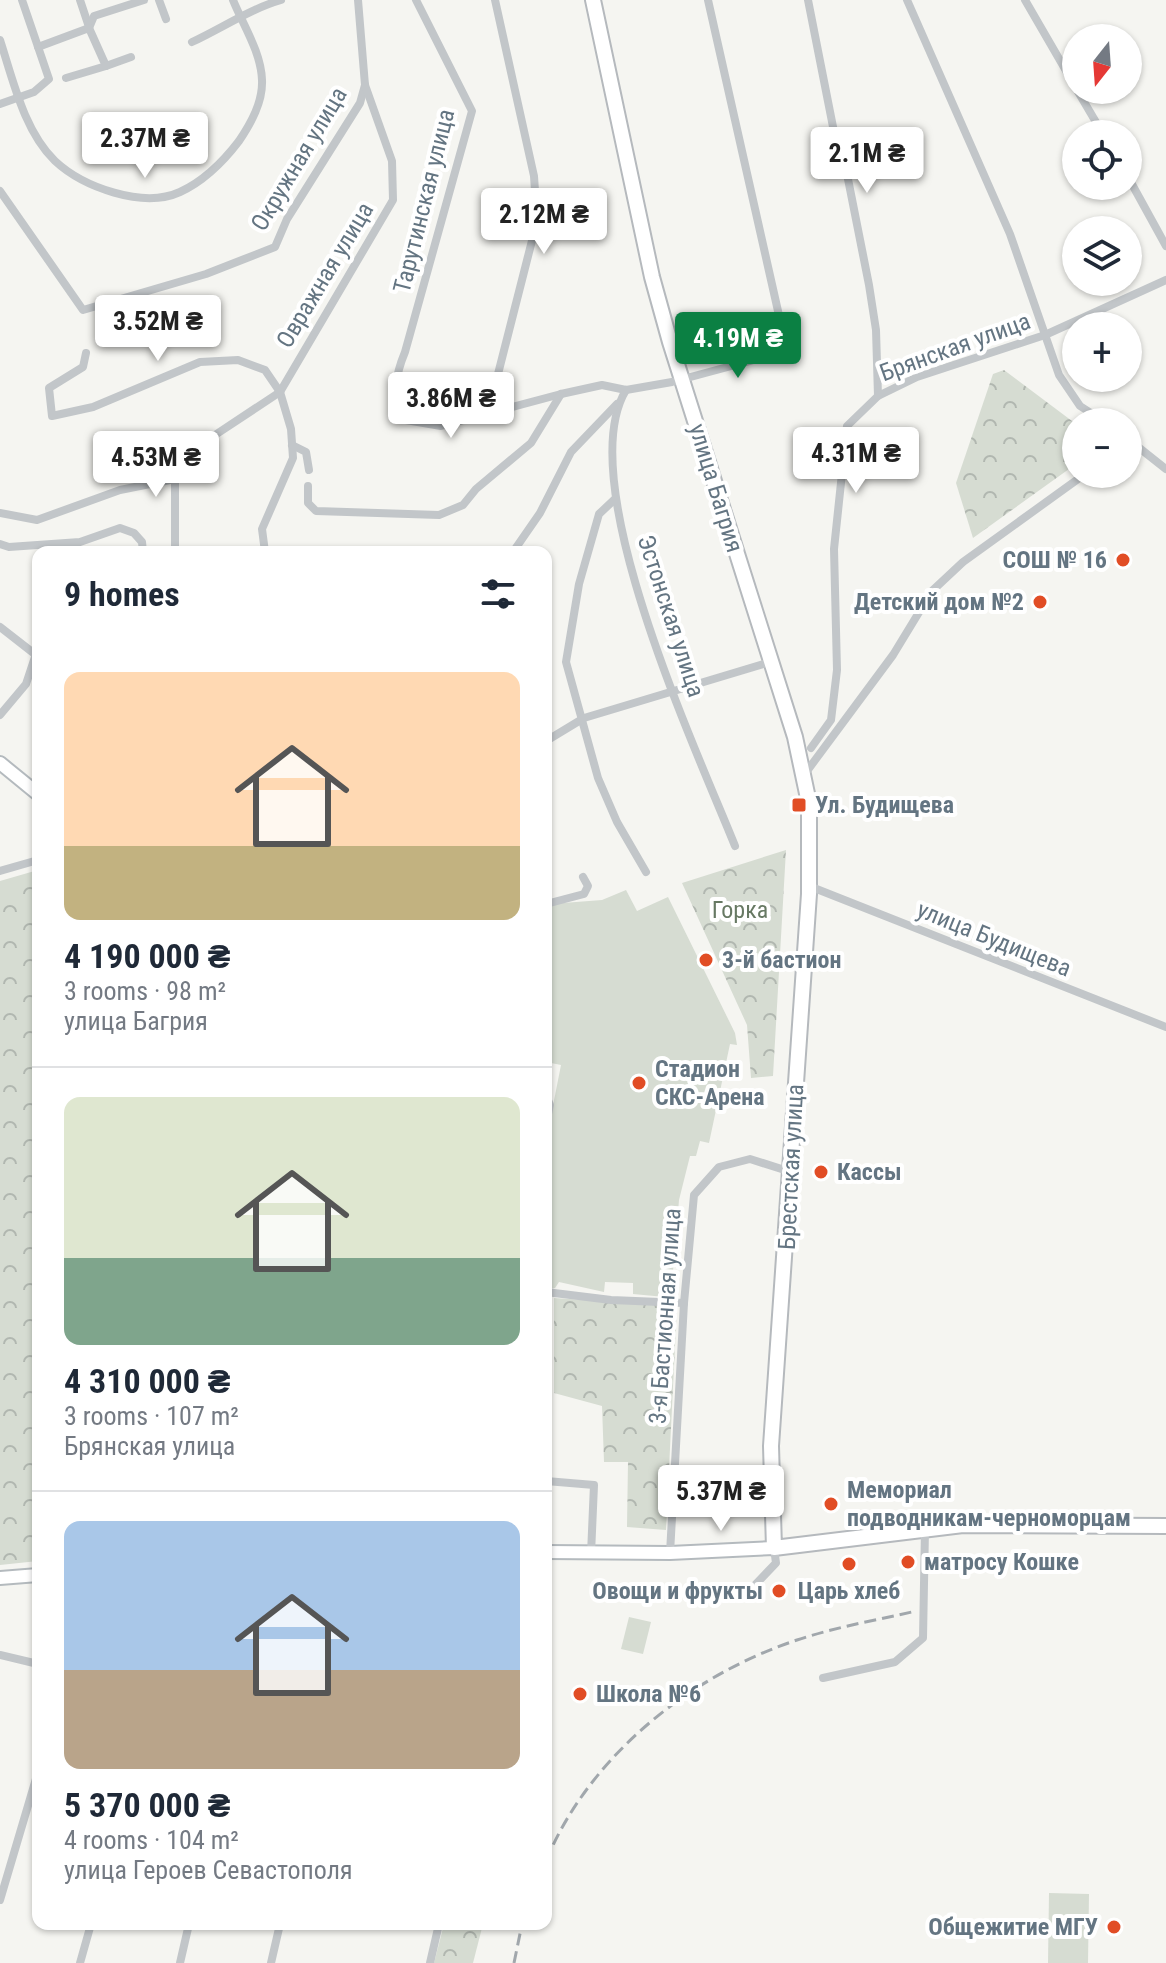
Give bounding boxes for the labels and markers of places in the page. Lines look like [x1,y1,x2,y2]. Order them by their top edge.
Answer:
pin: 2.37M ₴ [71,112,219,180]
pin: 2.1M ₴ [802,127,932,195]
pin: 2.12M ₴ [470,188,618,256]
pin: 3.52M ₴ [84,295,232,363]
pin: 4.19M ₴ [664,312,812,380]
pin: 3.86M ₴ [377,372,525,440]
pin: 4.31M ₴ [782,427,930,495]
pin: 4.53M ₴ [82,431,230,499]
place label: СОШ № 16 [1003,546,1107,574]
marker: СОШ № 16 [1114,551,1132,569]
place label: Детский дом №2 [854,588,1024,616]
marker: Детский дом №2 [1031,593,1049,611]
place label: Ул. Будищева [815,791,954,819]
marker: Ул. Будищева [790,796,808,814]
place label: 3-й бастион [722,946,842,974]
marker: 3-й бастион [697,951,715,969]
place label: Стадион СКС-Арена [655,1055,765,1111]
marker: Стадион СКС-Арена [630,1074,648,1092]
place label: Кассы [837,1158,901,1186]
marker: Кассы [812,1163,830,1181]
pin: 5.37M ₴ [647,1465,795,1533]
place label: Мемориал подводникам-черноморцам [847,1476,1131,1532]
marker: Мемориал подводникам-черноморцам [822,1495,840,1513]
place label: матросу Кошке [924,1548,1079,1576]
marker: матросу Кошке [899,1553,917,1571]
marker: Царь хлеб [840,1555,858,1573]
place label: Овощи и фрукты [592,1577,763,1605]
place label: Царь хлеб [798,1577,900,1605]
marker: Овощи и фрукты [770,1582,788,1600]
place label: Школа №6 [596,1680,701,1708]
marker: Школа №6 [571,1685,589,1703]
place label: Общежитие МГУ [928,1913,1098,1941]
marker: Общежитие МГУ [1105,1918,1123,1936]

